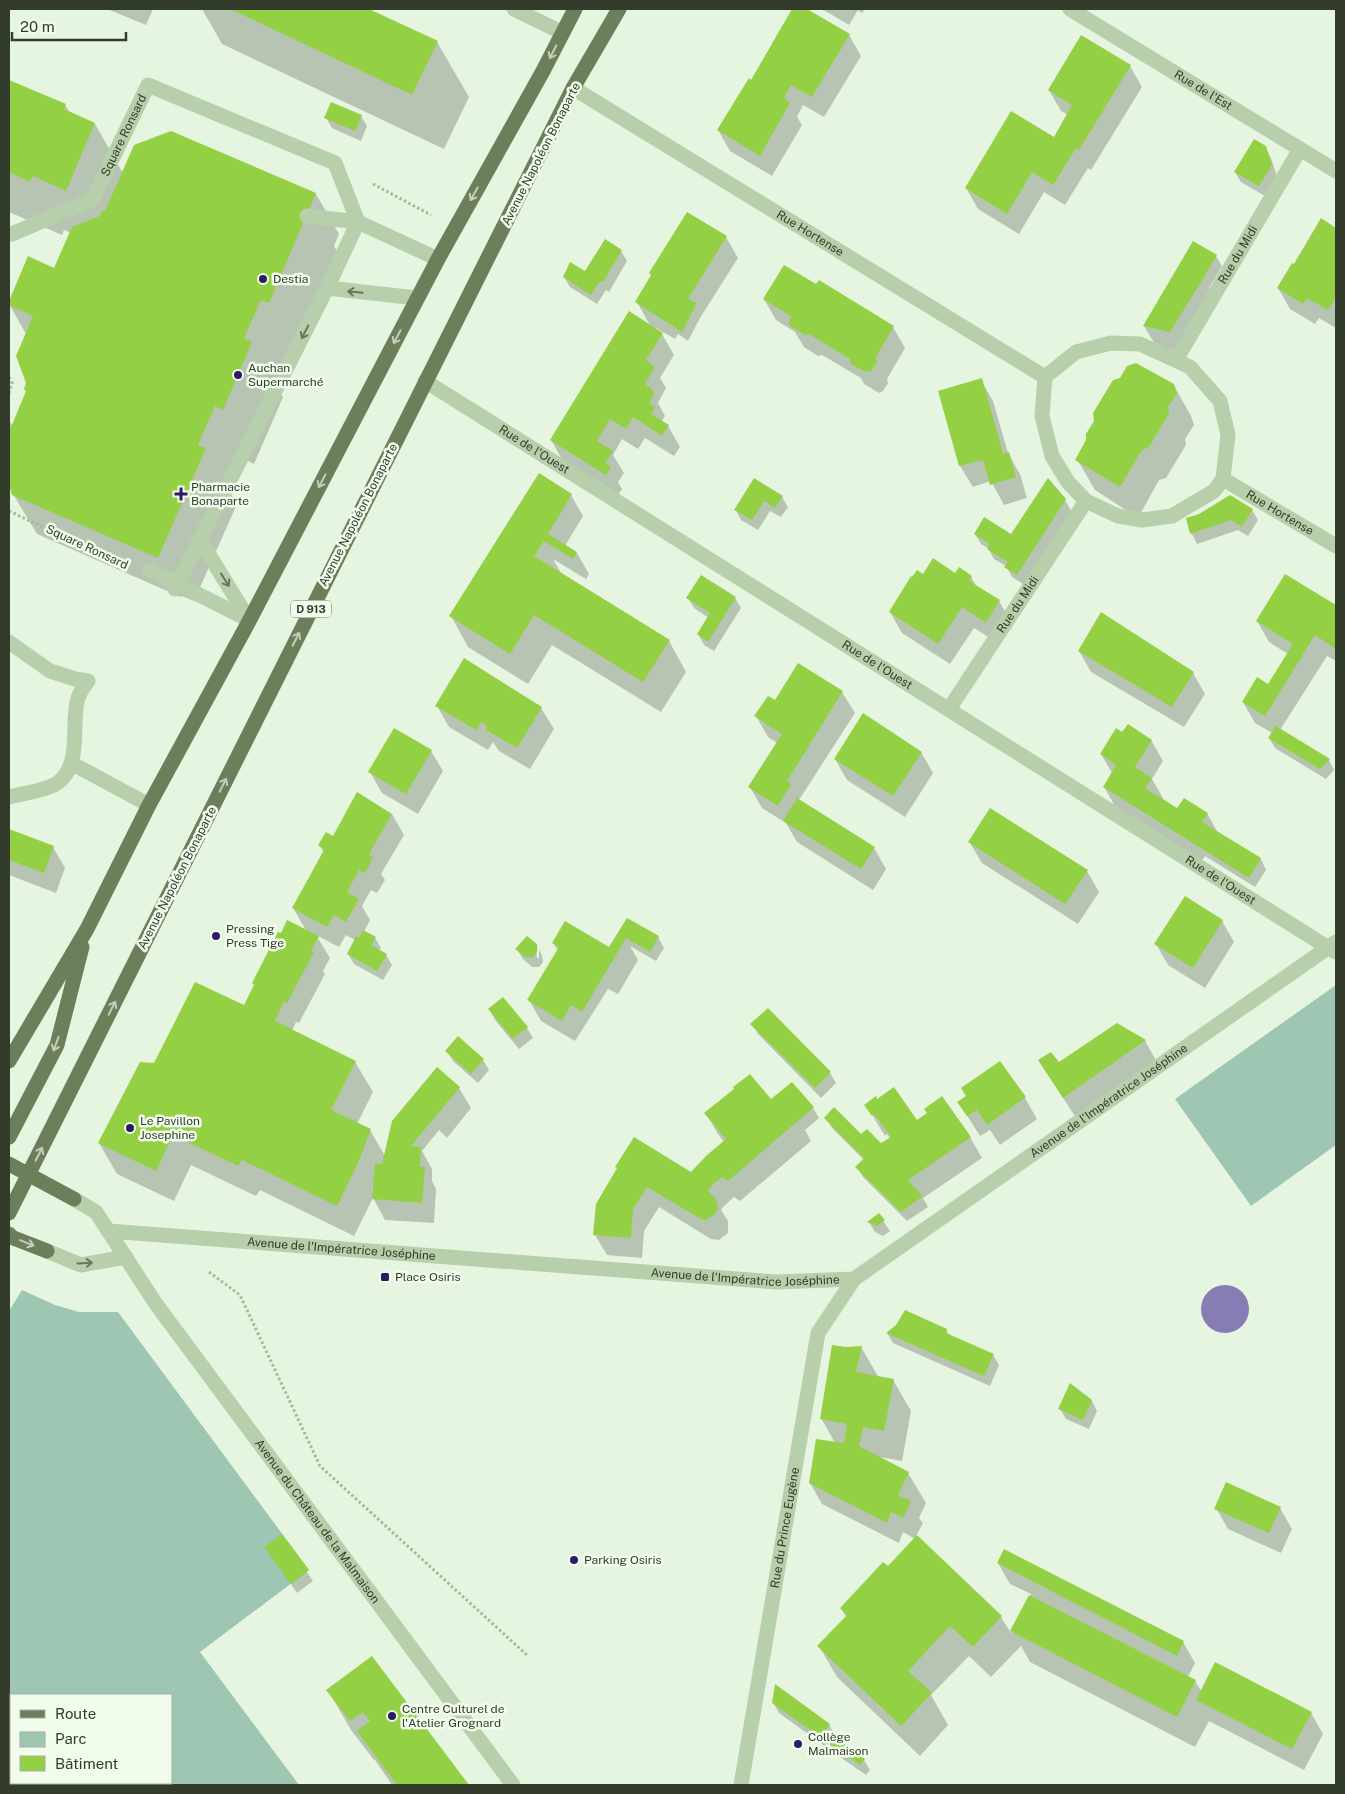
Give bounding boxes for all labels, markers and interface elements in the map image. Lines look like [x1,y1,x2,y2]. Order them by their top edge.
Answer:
scale bar [12,10,126,42]
text: 20 m [20,18,55,35]
one-way arrow [548,44,557,59]
street label: Rue de l'Est [1172,67,1235,113]
street label: Avenue Napoléon Bonaparte [499,80,583,228]
street label: Square Ronsard [98,92,149,178]
one-way arrow [468,186,478,201]
street label: Rue Hortense [774,207,846,259]
street label: Rue du Midi [1215,223,1260,287]
place label: Destia [273,272,308,286]
marker: Destia [257,273,269,285]
one-way arrow [347,287,363,296]
one-way arrow [300,324,309,339]
one-way arrow [392,329,401,344]
place label: Auchan Supermarché [248,361,324,389]
marker: Auchan Supermarché [232,369,244,381]
street label: Rue de l'Ouest [496,422,572,477]
street label: Avenue Napoléon Bonaparte [316,441,400,589]
one-way arrow [317,473,326,488]
place label: Pharmacie Bonaparte [191,480,250,508]
street label: Rue Hortense [1243,487,1316,538]
marker: Pharmacie Bonaparte [175,488,187,500]
street label: Square Ronsard [44,522,130,572]
one-way arrow [220,573,230,587]
street label: Rue du Midi [994,573,1042,636]
road number: D 913 [291,600,331,618]
one-way arrow [292,632,301,647]
street label: Rue de l'Ouest [839,637,915,692]
one-way arrow [219,777,229,792]
street label: Avenue Napoléon Bonaparte [135,804,219,952]
street label: Rue de l'Ouest [1183,853,1259,908]
place label: Pressing Press Tige [226,922,284,950]
marker: Pressing Press Tige [210,930,222,942]
one-way arrow [108,1001,117,1016]
one-way arrow [51,1035,60,1051]
street label: Avenue de l'Impératrice Joséphine [1027,1041,1191,1161]
place label: Le Pavillon Josephine [140,1114,200,1142]
marker: Le Pavillon Josephine [124,1122,136,1134]
one-way arrow [34,1146,44,1161]
street label: Avenue de l'Impératrice Joséphine [246,1235,436,1263]
one-way arrow [19,1239,34,1248]
one-way arrow [77,1259,93,1268]
street label: Avenue de l'Impératrice Joséphine [650,1265,840,1289]
place label: Place Osiris [395,1270,461,1284]
marker: Place Osiris [379,1271,391,1283]
street label: Avenue du Château de la Malmaison [252,1437,383,1606]
street label: Rue du Prince Eugène [768,1466,802,1589]
place label: Parking Osiris [584,1553,662,1567]
marker: Parking Osiris [568,1554,580,1566]
legend [10,1694,172,1784]
place label: Centre Culturel de l'Atelier Grognard [402,1702,505,1730]
text: Route [55,1705,96,1722]
marker: Centre Culturel de l'Atelier Grognard [386,1710,398,1722]
text: Parc [55,1730,87,1747]
place label: Collège Malmaison [808,1730,869,1758]
marker: Collège Malmaison [792,1738,804,1750]
text: Bâtiment [55,1755,118,1772]

